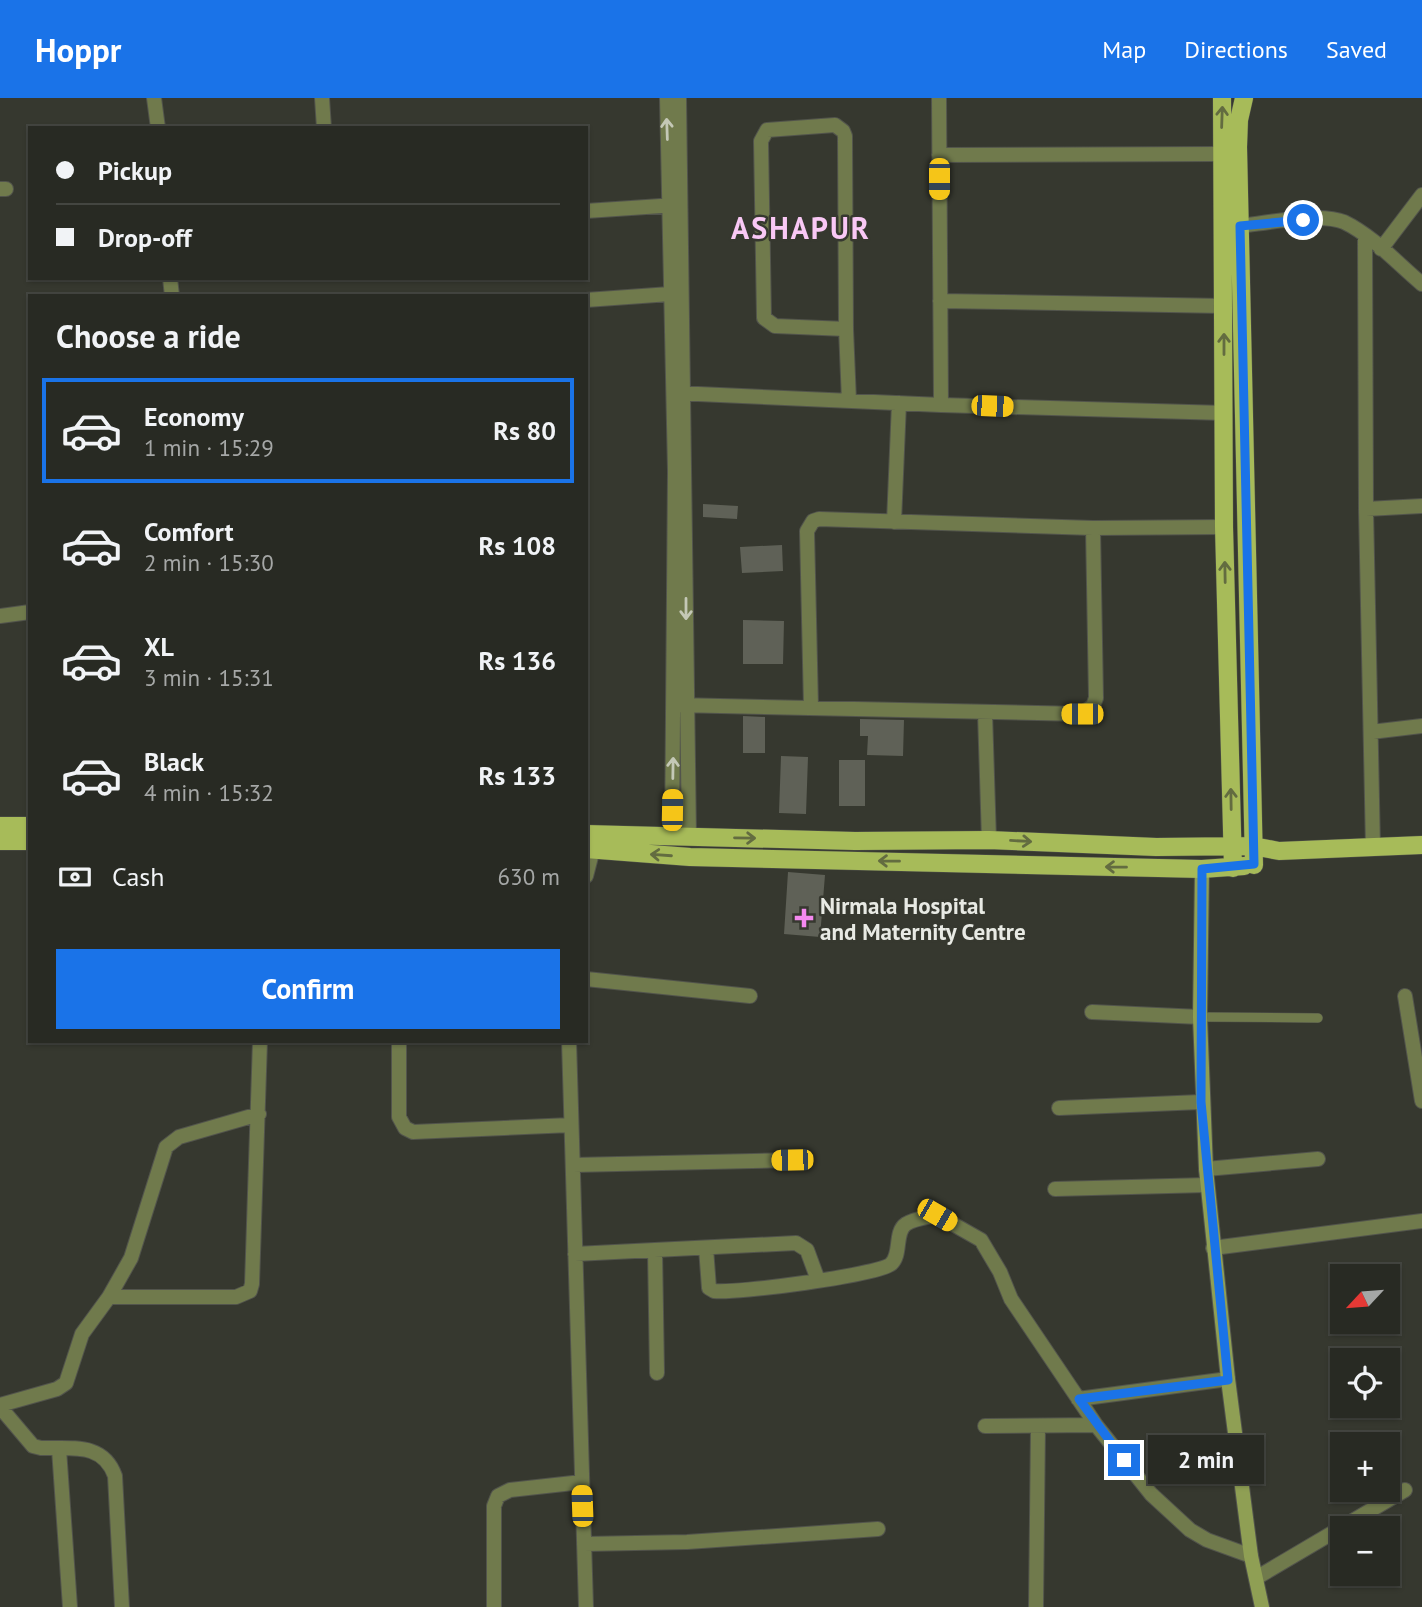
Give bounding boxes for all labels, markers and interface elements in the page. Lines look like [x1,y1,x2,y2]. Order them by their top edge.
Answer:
text: Hoppr [35,28,121,71]
text: Map [1102,34,1146,65]
text: Directions [1184,34,1288,65]
text: Saved [1326,34,1387,65]
one-way arrow [1215,106,1228,129]
one-way arrow [661,118,674,141]
text: Pickup [98,154,172,187]
car [929,158,950,200]
route start [1287,204,1319,236]
district label: ASHAPUR [731,208,871,247]
text: Drop-off [98,221,192,254]
text: Choose a ride [56,315,241,357]
one-way arrow [1217,333,1231,356]
car [971,395,1014,417]
icon: car [60,399,123,462]
text: Economy [144,400,244,433]
text: Rs 80 [493,414,556,447]
text: 1 min · 15:29 [144,433,274,462]
icon: car [60,514,123,577]
text: Comfort [144,515,234,548]
text: Rs 108 [479,529,556,562]
text: 2 min · 15:30 [144,548,274,577]
one-way arrow [1218,561,1232,584]
one-way arrow [679,597,693,620]
icon: car [60,629,123,692]
text: XL [144,630,174,663]
text: Rs 136 [479,644,556,677]
text: 3 min · 15:31 [144,663,274,692]
car [1062,704,1104,725]
icon: car [60,744,123,807]
text: Black [144,745,204,778]
one-way arrow [666,757,680,780]
text: Rs 133 [479,759,556,792]
text: 4 min · 15:32 [144,778,274,807]
one-way arrow [1224,788,1237,811]
car [662,789,683,831]
one-way arrow [733,831,756,845]
one-way arrow [1009,835,1032,848]
one-way arrow [651,848,673,861]
one-way arrow [877,854,900,868]
icon: cash [56,858,94,896]
text: Cash [112,860,164,893]
one-way arrow [1105,860,1128,873]
text: 630 m [498,862,560,891]
place label: Nirmala Hospital and Maternity Centre [820,891,1026,946]
marker: Nirmala Hospital and Maternity Centre [794,908,814,928]
button: Confirm [56,949,560,1029]
car [771,1149,814,1171]
car [914,1195,961,1235]
north arrow [1330,1264,1400,1334]
map controls [1330,1264,1400,1586]
button: locate [1330,1348,1400,1418]
button: + [1330,1432,1400,1502]
callout: 2 min [1148,1436,1264,1484]
route end [1108,1444,1140,1476]
text: 2 min [1178,1445,1234,1474]
car [571,1485,594,1527]
button: − [1330,1516,1400,1586]

